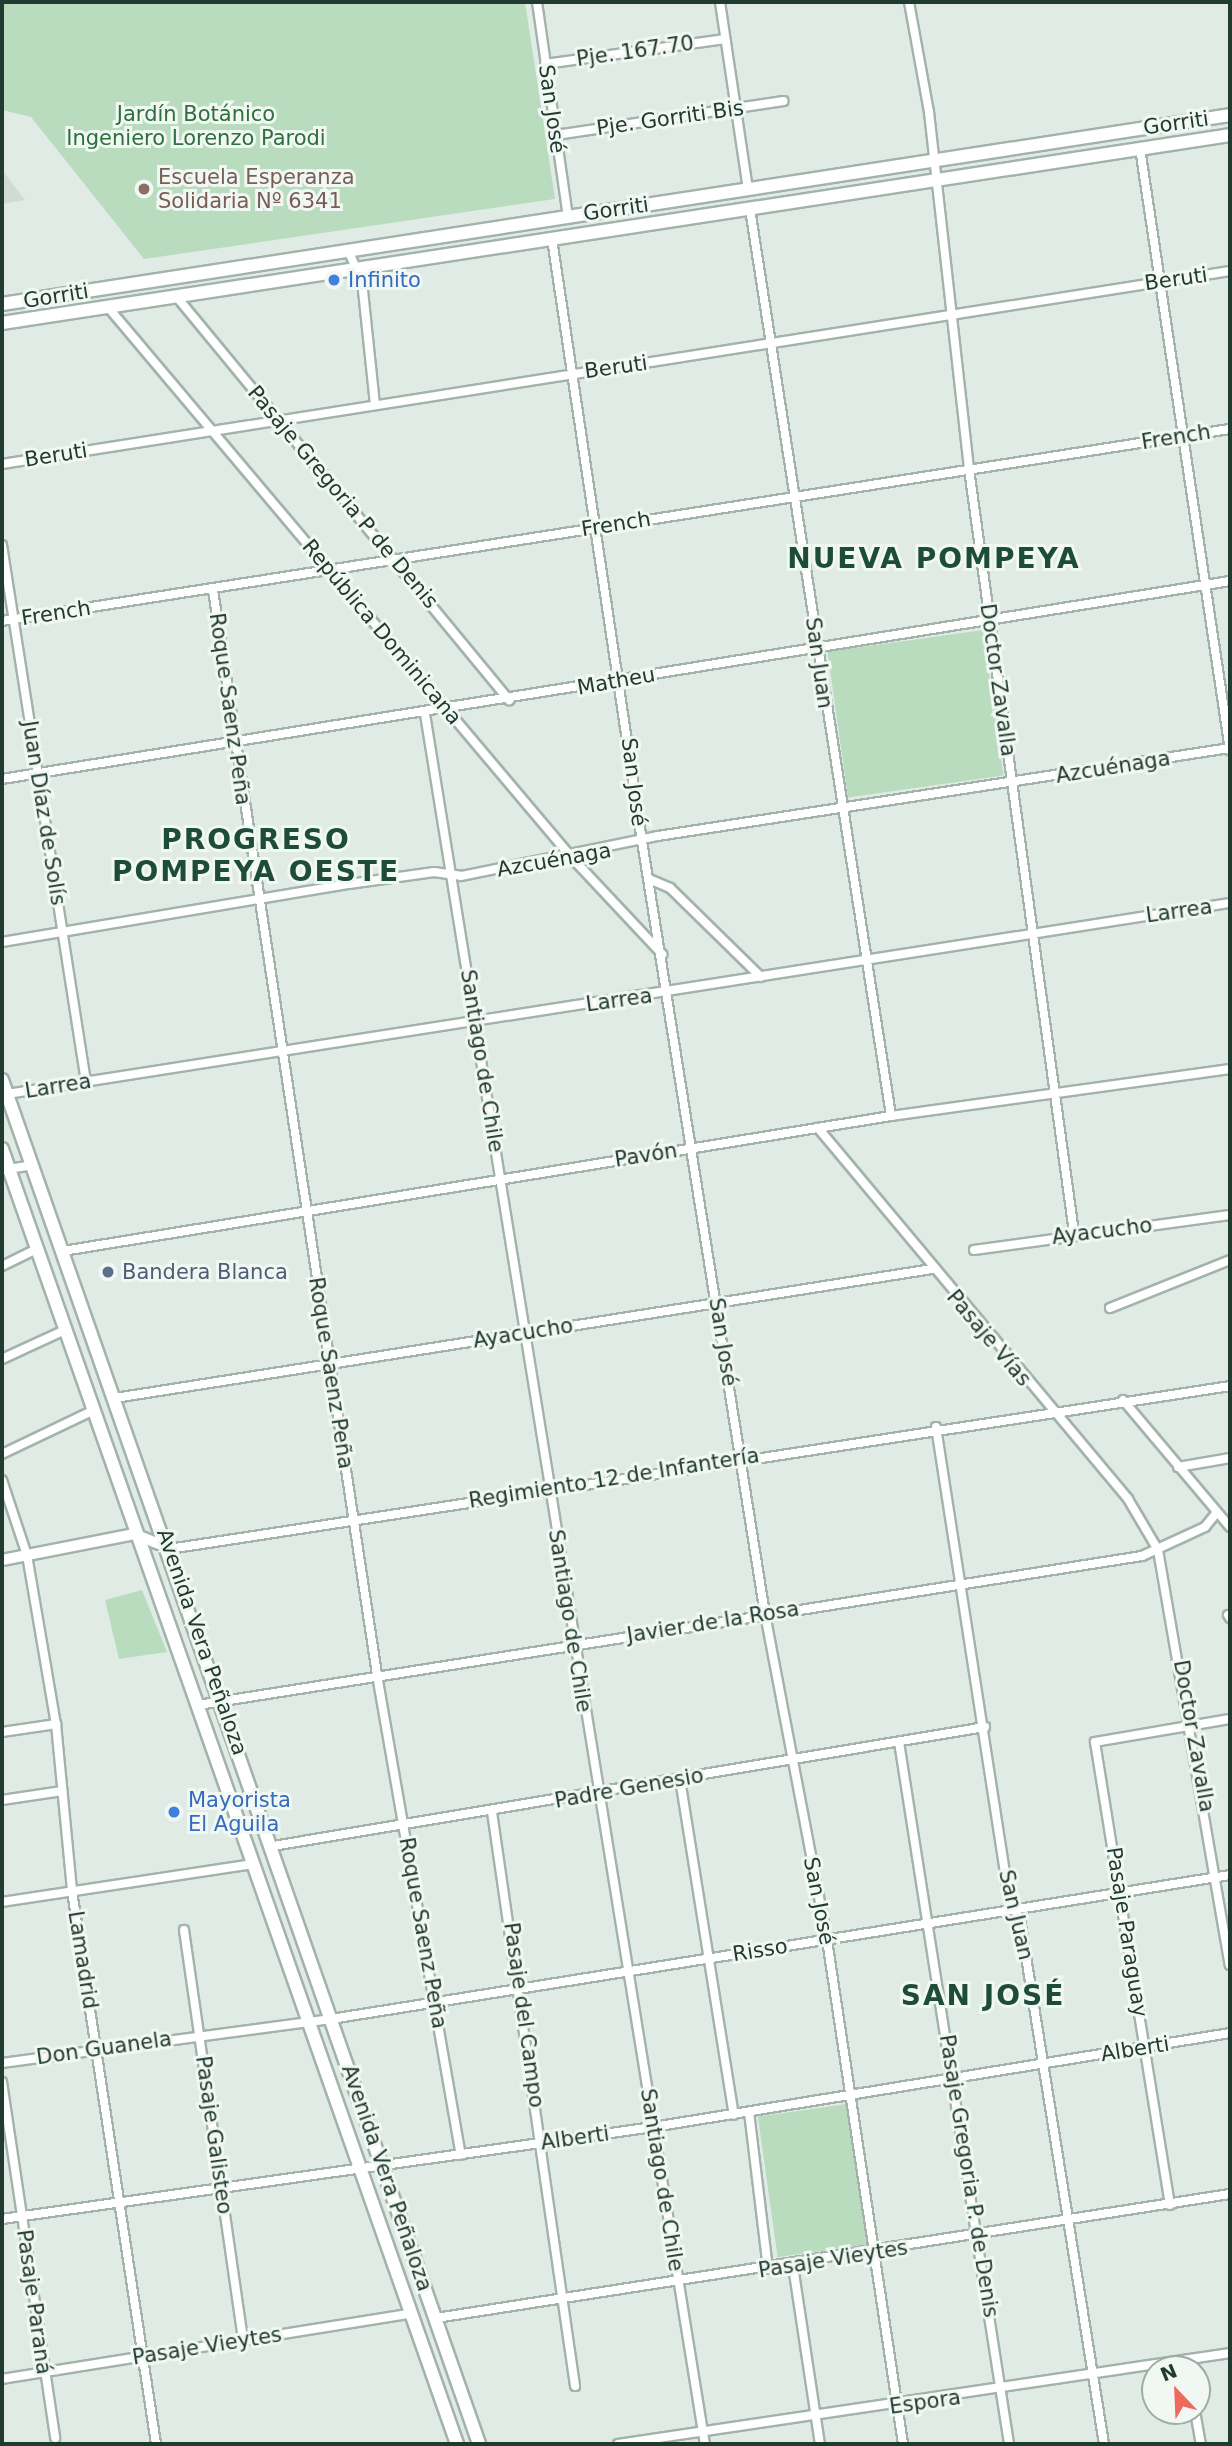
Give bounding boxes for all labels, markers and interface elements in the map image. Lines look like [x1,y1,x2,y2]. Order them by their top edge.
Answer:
street label: Pje. 167.70 [575,30,695,72]
street label: San José [533,63,571,155]
street label: Pje. Gorriti Bis [595,95,745,141]
park label: Jardín Botánico Ingeniero Lorenzo Parodi [66,101,326,151]
street label: Gorriti [1142,106,1210,140]
place label: Escuela Esperanza Solidaria Nº 6341 [158,164,355,214]
marker: Escuela Esperanza Solidaria Nº 6341 [136,181,152,197]
street label: Gorriti [582,192,650,226]
street label: Beruti [1143,262,1209,296]
place label: Infinito [348,267,421,293]
marker: Infinito [326,272,342,288]
street label: Gorriti [21,278,91,314]
street label: Beruti [583,350,649,384]
street label: Pasaje Gregoria P de Denis [242,381,444,613]
street label: French [1140,419,1212,455]
street label: Beruti [23,438,89,472]
street label: French [580,506,652,542]
street label: República Dominicana [297,534,467,730]
district label: NUEVA POMPEYA [789,542,1079,576]
street label: French [20,595,92,631]
street label: Doctor Zavalla [975,602,1021,758]
street label: Roque Saenz Peña [204,611,256,807]
street label: San Juan [800,616,838,710]
street label: Matheu [575,662,657,700]
street label: Juan Díaz de Solís [17,719,71,907]
street label: San José [616,736,652,828]
street label: Azcuénaga [1054,746,1172,788]
district label: PROGRESO POMPEYA OESTE [114,823,398,889]
street label: Azcuénaga [495,838,613,882]
street label: Larrea [1144,894,1214,928]
street label: Santiago de Chile [455,968,509,1154]
street label: Larrea [584,983,654,1017]
street label: Larrea [23,1068,93,1104]
street label: Pavón [613,1138,679,1172]
street label: Ayacucho [1050,1212,1154,1250]
place label: Bandera Blanca [122,1259,288,1285]
marker: Bandera Blanca [100,1264,116,1280]
street label: Roque Saenz Peña [303,1275,359,1471]
street label: Pasaje Vías [941,1285,1037,1391]
street label: San José [704,1296,742,1388]
street label: Ayacucho [471,1313,575,1353]
street label: Regimiento 12 de Infantería [467,1443,761,1513]
street label: Avenida Vera Peñaloza [151,1525,253,1759]
street label: Santiago de Chile [543,1528,597,1714]
street label: Javier de la Rosa [625,1596,801,1648]
street label: Doctor Zavalla [1168,1658,1220,1814]
street label: Padre Genesio [553,1763,705,1813]
place label: Mayorista El Aguila [188,1787,291,1837]
marker: Mayorista El Aguila [166,1804,182,1820]
street label: Roque Saenz Peña [394,1835,452,2031]
street label: Pasaje Paraguay [1101,1845,1153,2019]
street label: San José [798,1855,840,1947]
street label: San Juan [993,1867,1039,1963]
street label: Lamadrid [63,1909,103,2011]
street label: Pasaje del Campo [499,1921,549,2109]
street label: Risso [731,1933,789,1967]
district label: SAN JOSÉ [902,1979,1064,2013]
street label: Don Guanela [35,2026,173,2070]
street label: Alberti [1099,2031,1171,2067]
street label: Pasaje Gregoria P. de Denis [934,2033,1004,2319]
street label: Pasaje Galisteo [190,2054,238,2216]
street label: Avenida Vera Peñaloza [336,2061,438,2295]
street label: Santiago de Chile [635,2087,689,2273]
street label: Alberti [539,2121,611,2155]
street label: Pasaje Paraná [11,2228,57,2376]
street label: Pasaje Vieytes [756,2235,910,2283]
street label: Pasaje Vieytes [130,2322,284,2370]
north arrow [1141,2355,1211,2425]
text: N [1157,2359,1180,2386]
street label: Espora [888,2385,962,2419]

